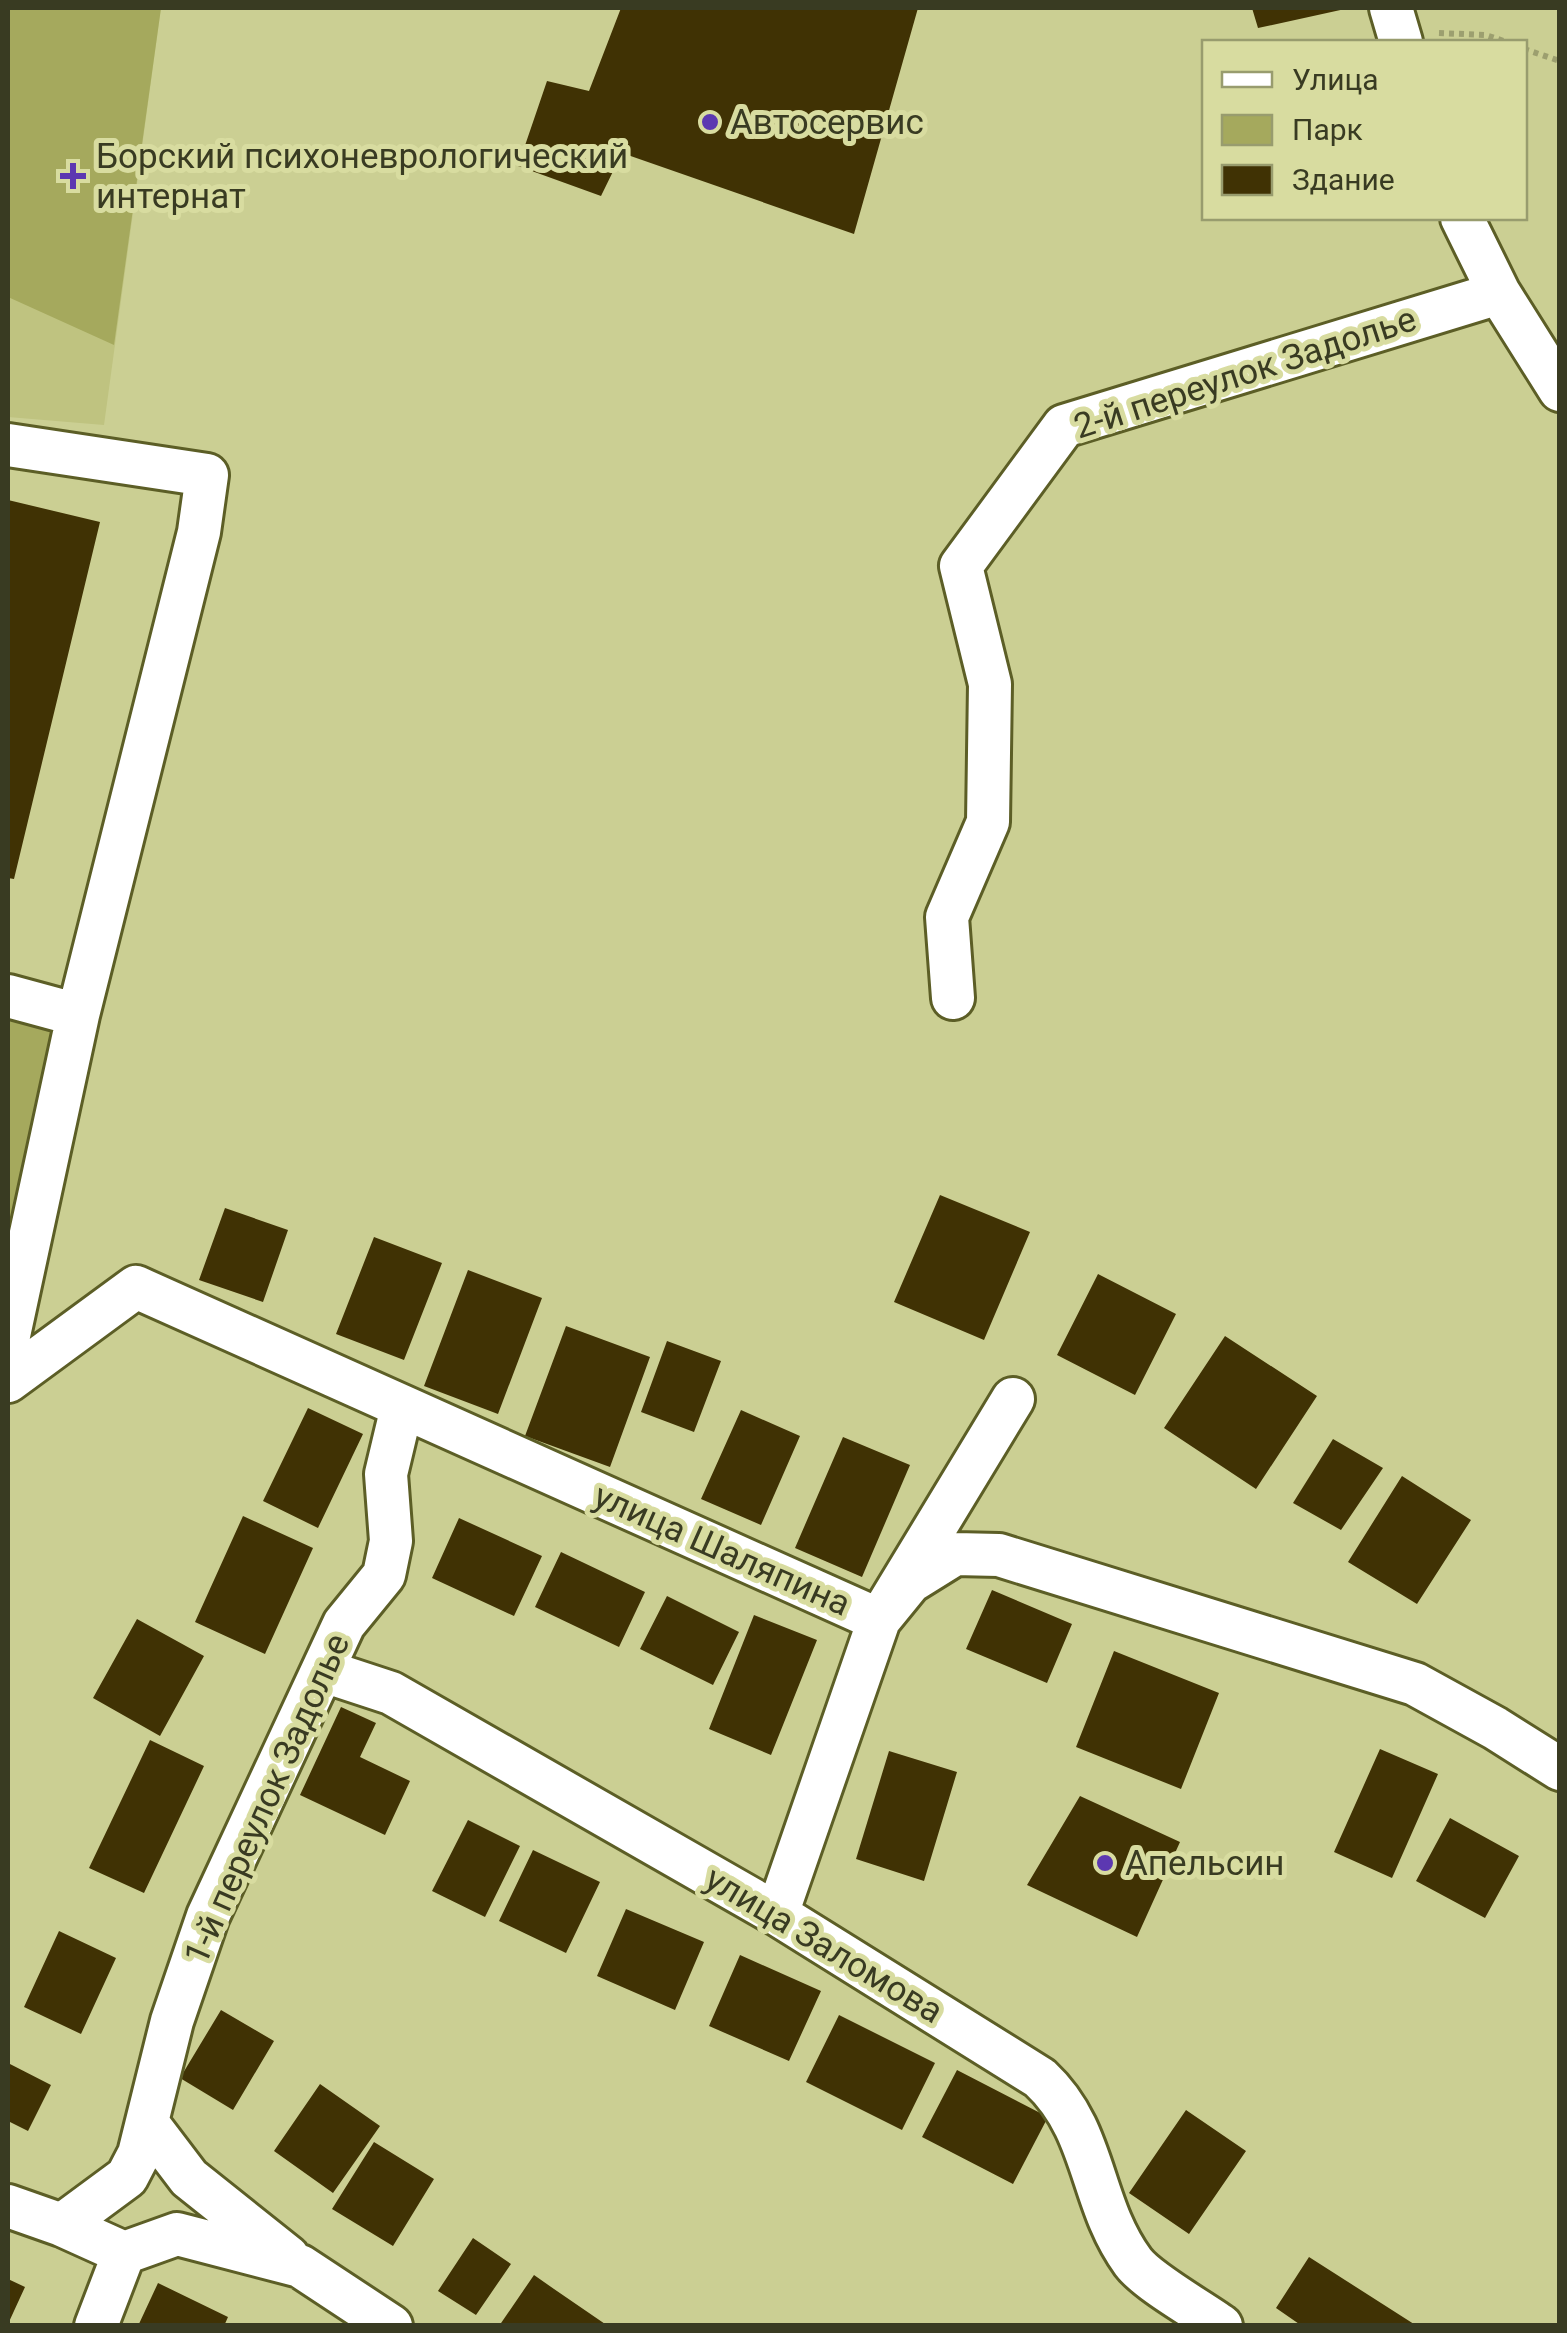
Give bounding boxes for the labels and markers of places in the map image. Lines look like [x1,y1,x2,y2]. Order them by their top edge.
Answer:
place label: Автосервис [730,102,924,143]
marker: Автосервис [699,111,721,133]
place label: Борский психоневрологический интернат [96,136,628,217]
marker: Борский психоневрологический интернат [60,163,86,189]
place label: Апельсин [1125,1843,1285,1884]
marker: Апельсин [1094,1852,1116,1874]

